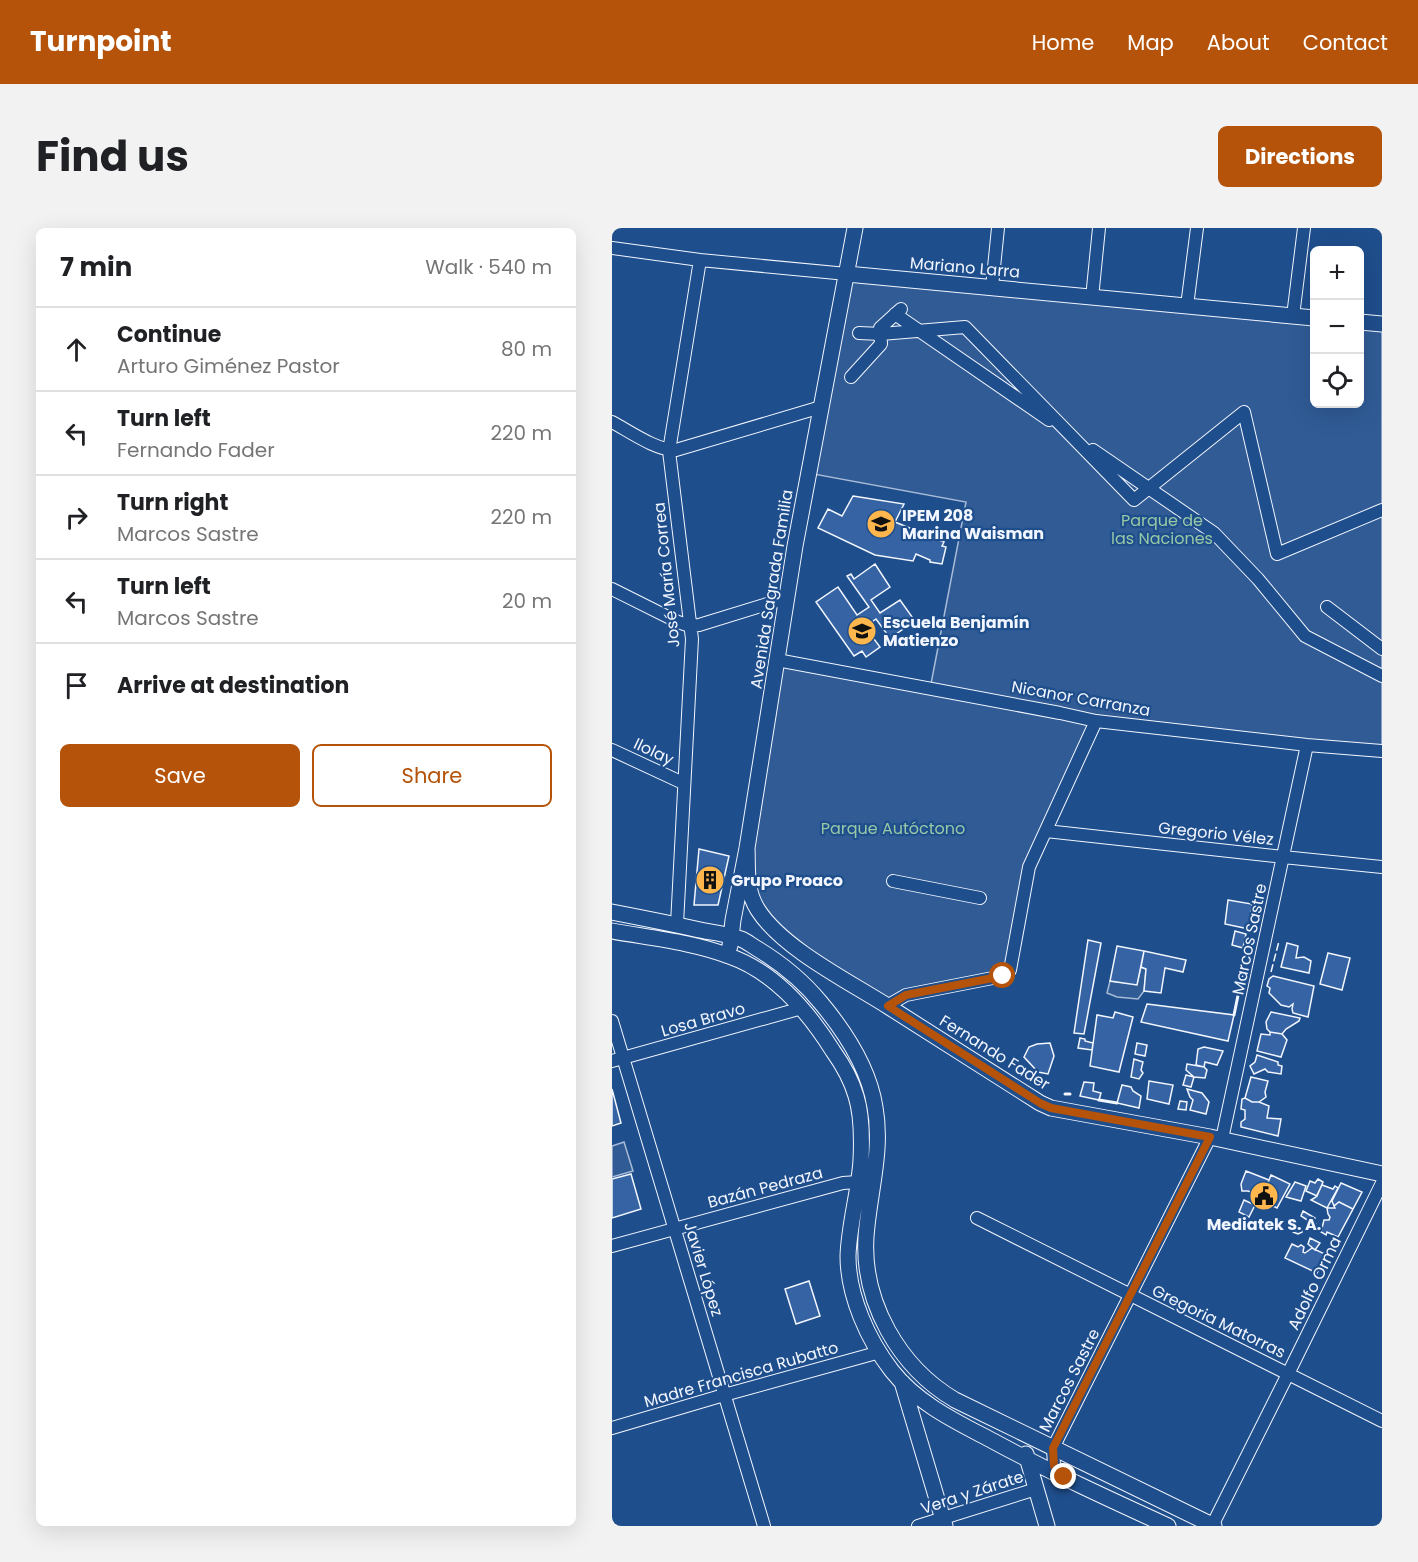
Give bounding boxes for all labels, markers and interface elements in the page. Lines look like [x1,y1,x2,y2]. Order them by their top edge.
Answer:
text: Turnpoint [30,22,172,61]
text: Home [1032,28,1094,57]
text: Map [1127,28,1174,57]
text: About [1207,28,1270,57]
text: Contact [1303,28,1388,57]
button: Directions [1218,126,1382,187]
text: Find us [36,127,189,186]
map controls [1310,246,1364,408]
button: + [1310,246,1364,300]
text: 7 min [60,249,132,285]
street label: Mariano Larra [909,251,1021,284]
text: Walk · 540 m [425,253,552,281]
button: − [1310,300,1364,354]
text: Continue [117,319,221,350]
icon: ahead [60,333,93,366]
text: 80 m [501,335,552,363]
text: Arturo Giménez Pastor [117,352,340,380]
button: locate [1310,354,1364,408]
text: Turn left [117,403,211,434]
icon: left [60,417,93,450]
text: 220 m [491,419,552,447]
text: Fernando Fader [117,436,275,464]
text: Turn right [117,487,228,518]
street label: Avenida Sagrada Familia [744,488,799,690]
icon: right [60,501,93,534]
street label: José María Correa [647,501,686,649]
text: 220 m [491,503,552,531]
place label: IPEM 208 Marina Waisman [902,504,1044,545]
school or university icon: IPEM 208 Marina Waisman [865,508,897,540]
park label: Parque de las Naciones [1111,509,1213,550]
text: Marcos Sastre [117,520,259,548]
text: Turn left [117,571,211,602]
icon: left [60,585,93,618]
text: 20 m [502,587,552,615]
text: Marcos Sastre [117,604,259,632]
place label: Escuela Benjamín Matienzo [883,611,1030,652]
school or university icon: Escuela Benjamín Matienzo [846,615,878,647]
icon: arrive [60,669,93,702]
text: Arrive at destination [117,670,349,701]
street label: Nicanor Carranza [1010,675,1152,722]
street label: Ilolay [630,732,678,771]
button: Save [60,744,300,807]
button: Share [312,744,552,807]
street label: Gregorio Vélez [1157,816,1275,851]
park label: Parque Autóctono [821,817,965,840]
building icon: Grupo Proaco [694,864,726,896]
place label: Grupo Proaco [731,869,843,892]
street label: Marcos Sastre [1226,881,1273,997]
route start [989,962,1015,988]
street label: Losa Bravo [658,997,748,1042]
street label: Fernando Fader [935,1009,1054,1096]
street label: Bazán Pedraza [705,1161,825,1214]
public building icon: Mediatek S. A. [1248,1180,1280,1212]
place label: Mediatek S. A. [1207,1213,1321,1236]
street label: Javier López [678,1219,729,1319]
street label: Adolfo Orma [1282,1233,1347,1334]
street label: Gregoria Matorras [1148,1279,1290,1364]
street label: Marcos Sastre [1033,1324,1105,1436]
street label: Madre Francisca Rubatto [641,1336,841,1413]
route end [1050,1463,1076,1489]
street label: Vera y Zárate [918,1465,1027,1520]

